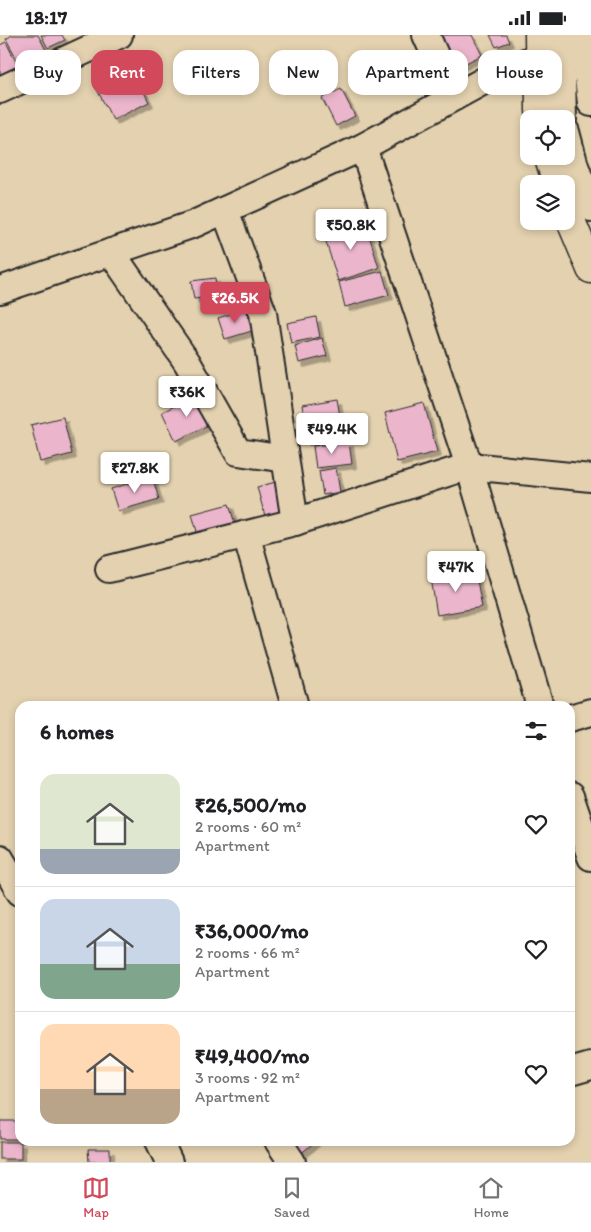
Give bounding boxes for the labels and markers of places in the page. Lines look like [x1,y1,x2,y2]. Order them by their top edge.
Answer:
pin: ₹50.8K [310,209,392,251]
pin: ₹26.5K [194,281,276,324]
pin: ₹36K [157,375,217,418]
pin: ₹49.4K [291,413,373,455]
pin: ₹27.8K [94,451,176,494]
pin: ₹47K [426,551,486,593]

